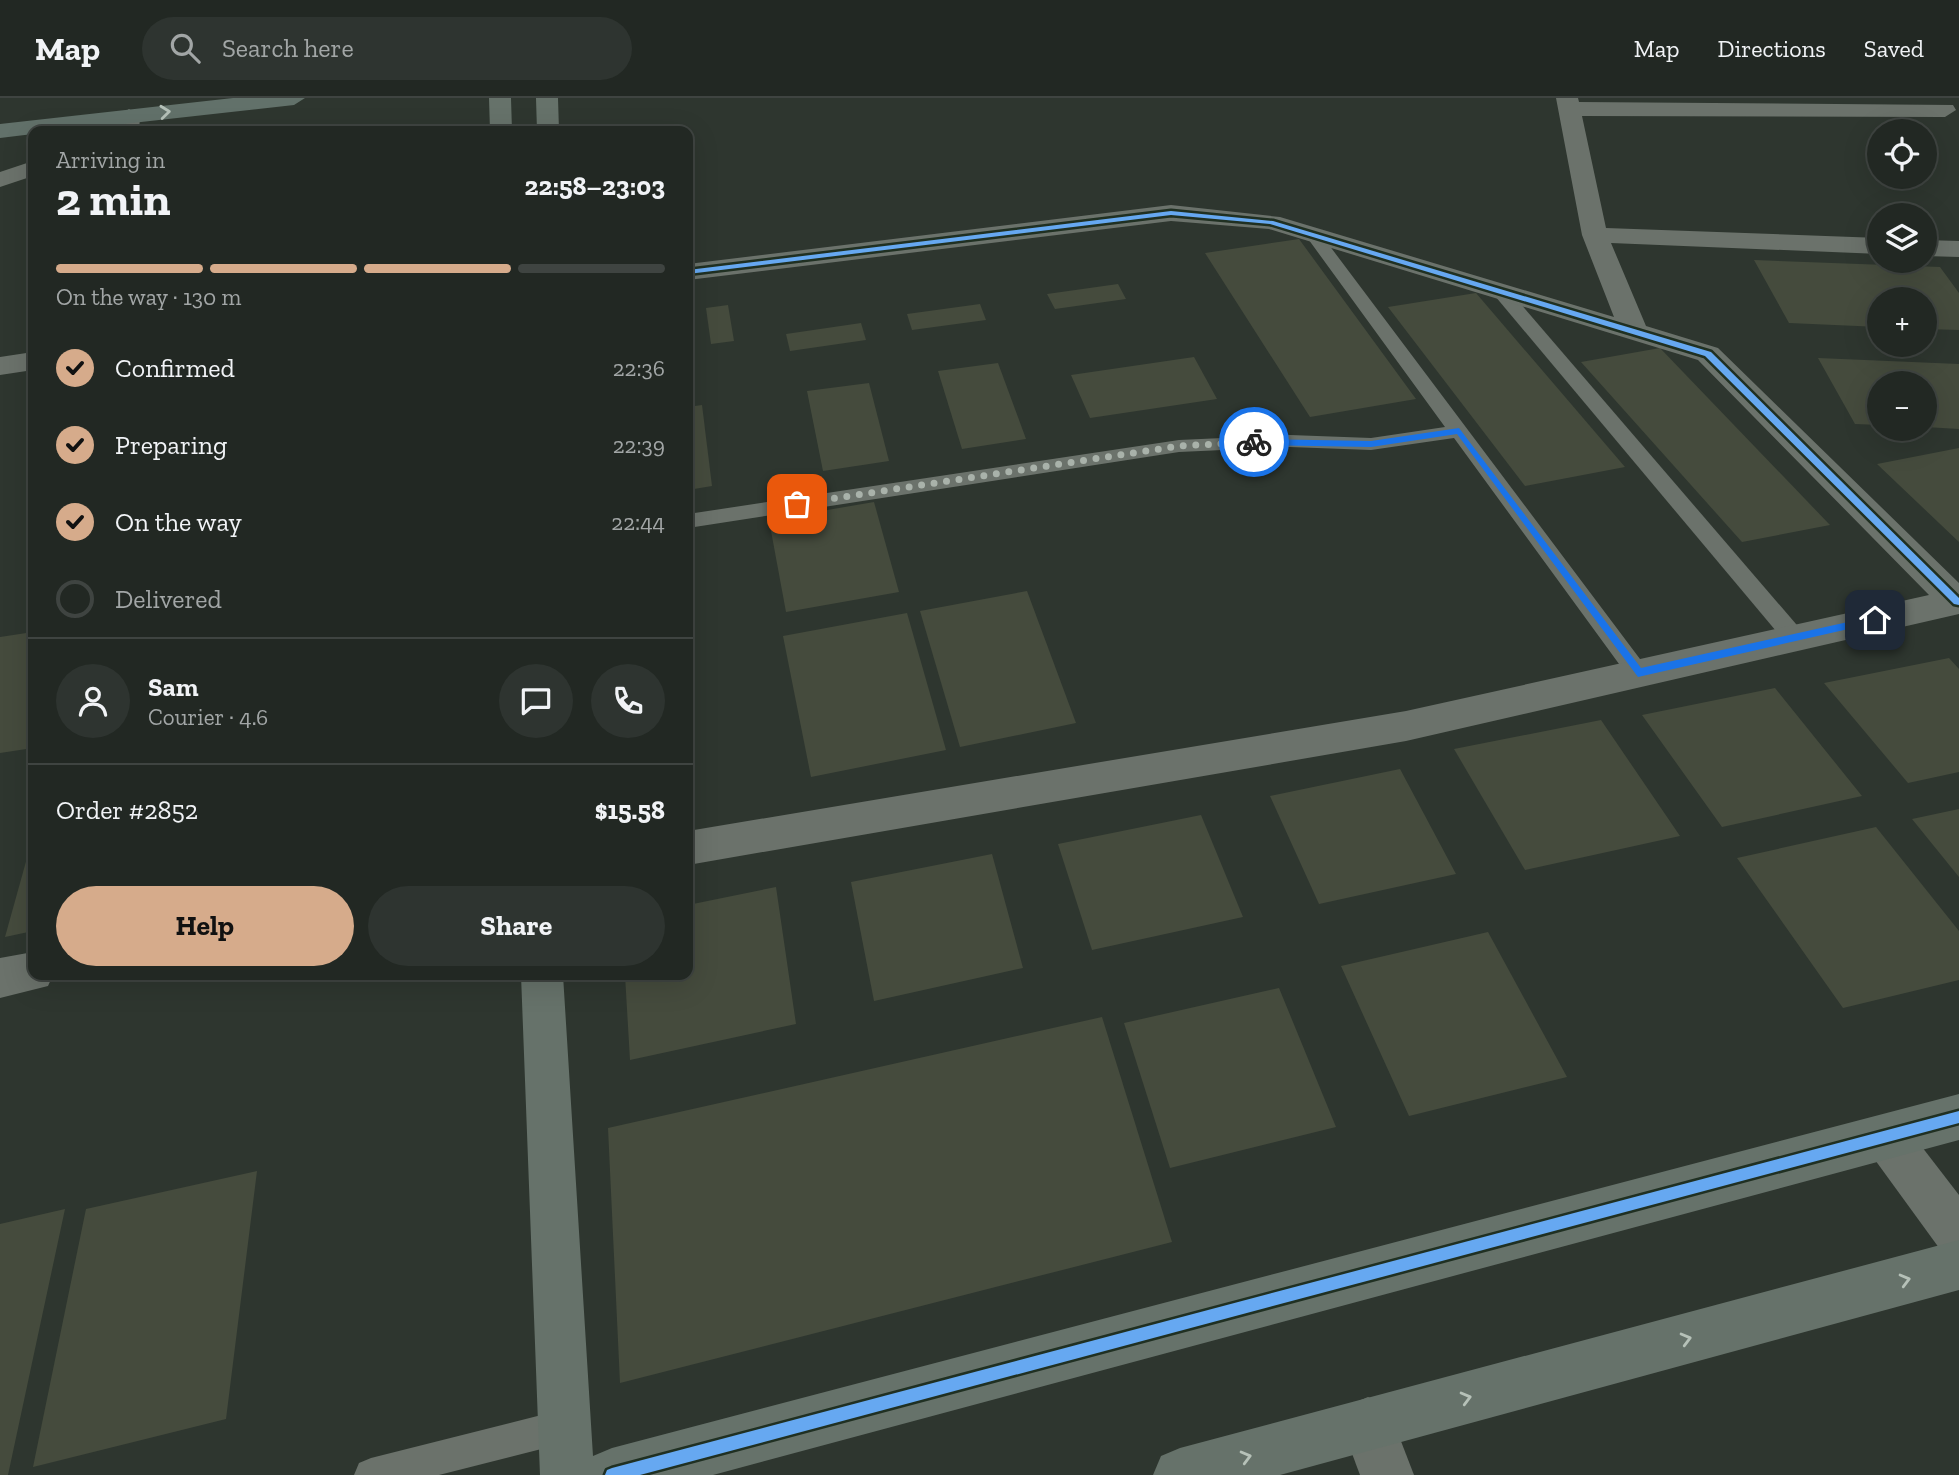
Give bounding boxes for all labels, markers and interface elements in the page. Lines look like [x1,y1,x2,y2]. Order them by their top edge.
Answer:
search box [142,17,632,80]
text: Map [35,29,100,68]
icon: search [166,29,204,67]
text: Search here [222,32,354,64]
text: Map [1634,34,1680,63]
text: Directions [1718,34,1826,63]
text: Saved [1864,34,1924,63]
one-way arrow [159,105,171,120]
map controls [1867,119,1937,441]
button: locate [1867,119,1937,189]
text: Arriving in [56,146,165,174]
text: 22:58–23:03 [525,170,665,202]
text: 2 min [56,172,171,227]
button: layers [1867,203,1937,273]
text: On the way · 130 m [56,283,241,311]
button: + [1867,287,1937,357]
icon: check [56,349,94,387]
text: Confirmed [115,352,235,384]
text: 22:36 [613,354,665,382]
button: − [1867,371,1937,441]
courier [1219,407,1289,477]
icon: bike [1235,423,1273,461]
icon: check [56,426,94,464]
text: Preparing [115,429,227,461]
text: 22:39 [613,431,665,459]
pin [767,474,827,534]
icon: bag [778,485,816,523]
icon: check [56,503,94,541]
text: On the way [115,506,242,538]
text: 22:44 [611,508,665,536]
text: Delivered [115,583,222,615]
pin [1845,590,1905,650]
icon: home [1856,601,1894,639]
button: person [56,664,130,738]
button: chat [499,664,573,738]
button: phone [591,664,665,738]
text: Sam [148,671,198,703]
text: Courier · 4.6 [148,703,268,731]
text: Order #2852 [56,794,198,826]
text: $15.58 [595,794,665,826]
button: Help [56,886,354,966]
button: Share [368,886,665,966]
one-way arrow [1899,1274,1911,1288]
one-way arrow [1680,1333,1692,1347]
one-way arrow [1460,1392,1472,1406]
one-way arrow [1240,1451,1252,1465]

